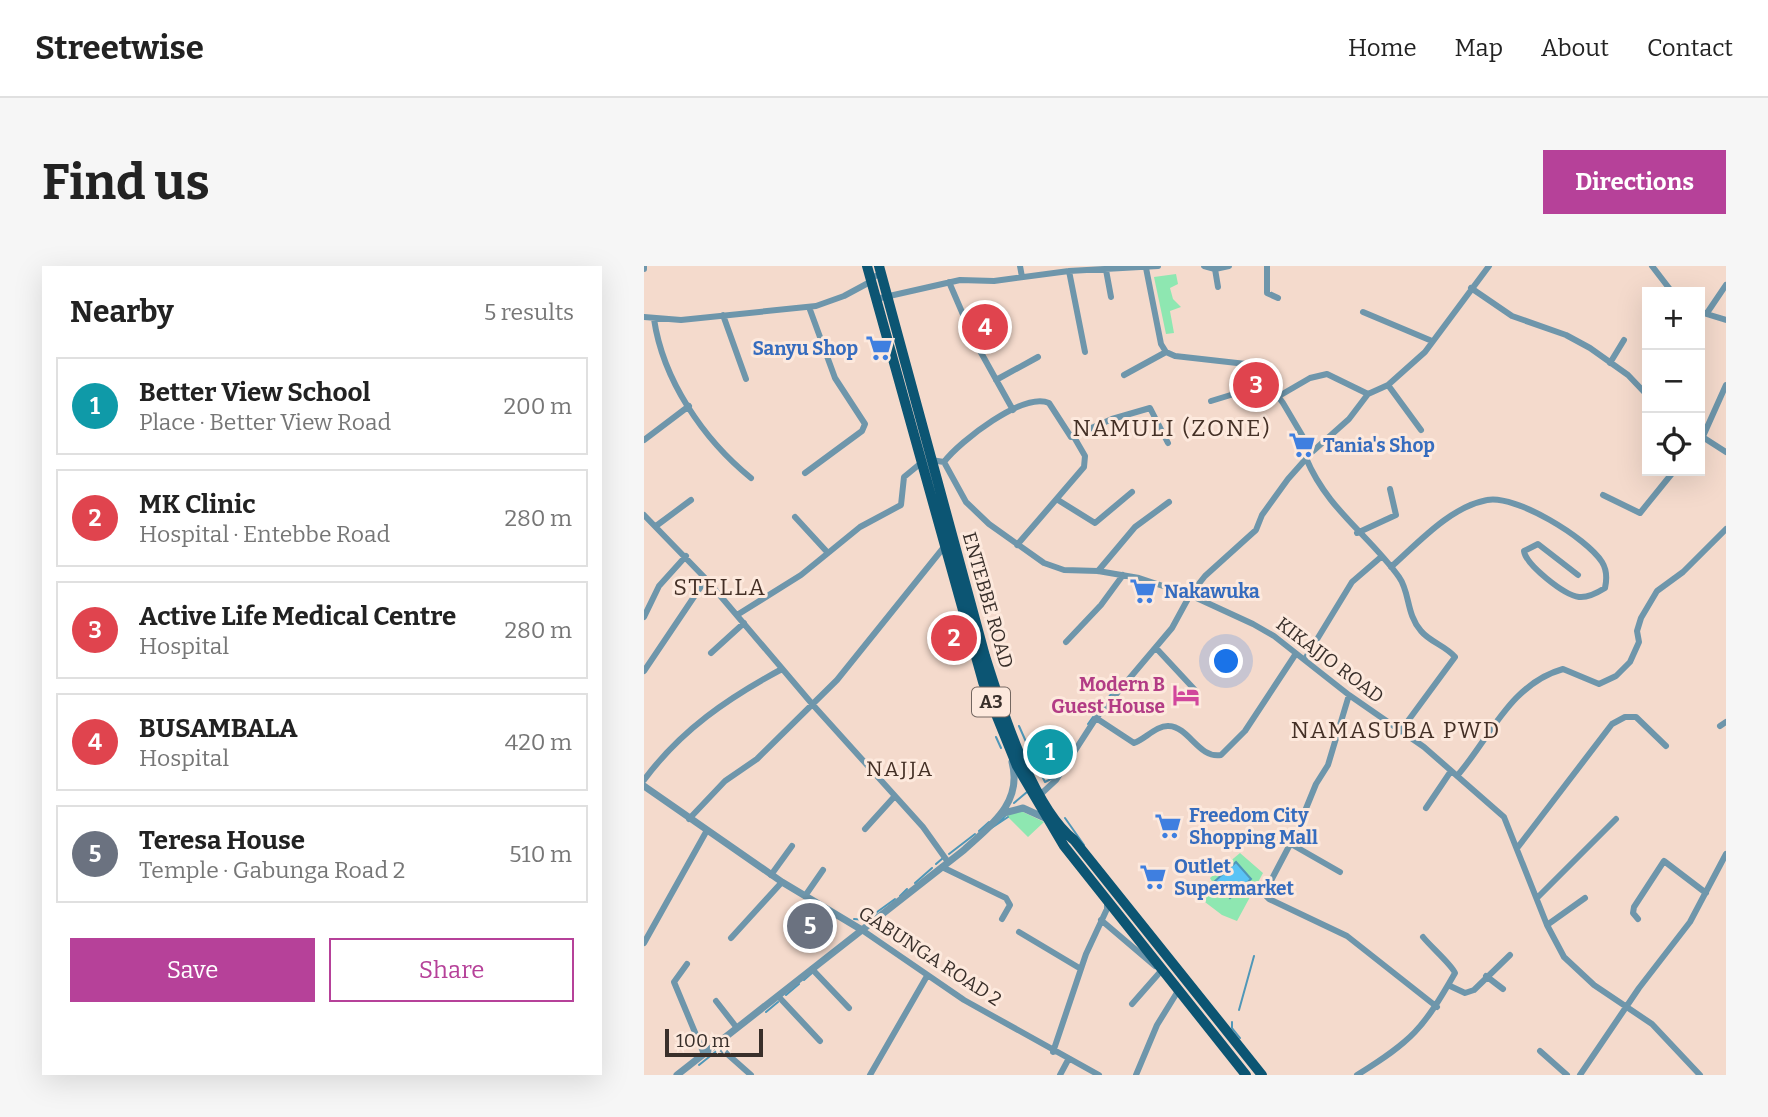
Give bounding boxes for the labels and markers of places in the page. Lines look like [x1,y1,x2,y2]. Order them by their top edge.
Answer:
pin: 4 [962,301,1008,353]
supermarket icon: Sanyu Shop [864,333,894,363]
place label: Sanyu Shop [752,337,858,360]
pin: 3 [1233,359,1279,411]
supermarket icon: Tania's Shop [1287,430,1317,460]
place label: Tania's Shop [1323,434,1435,457]
supermarket icon: Nakawuka [1128,576,1158,606]
place label: Nakawuka [1164,580,1260,603]
pin: 2 [931,612,977,664]
place label: Modern B Guest House [1051,673,1165,718]
hotel icon: Modern B Guest House [1171,680,1201,710]
pin: 1 [1027,726,1073,778]
place label: Freedom City Shopping Mall [1189,804,1318,849]
supermarket icon: Freedom City Shopping Mall [1153,811,1183,841]
place label: Outlet Supermarket [1174,855,1295,900]
supermarket icon: Outlet Supermarket [1138,862,1168,892]
pin: 5 [787,900,833,952]

